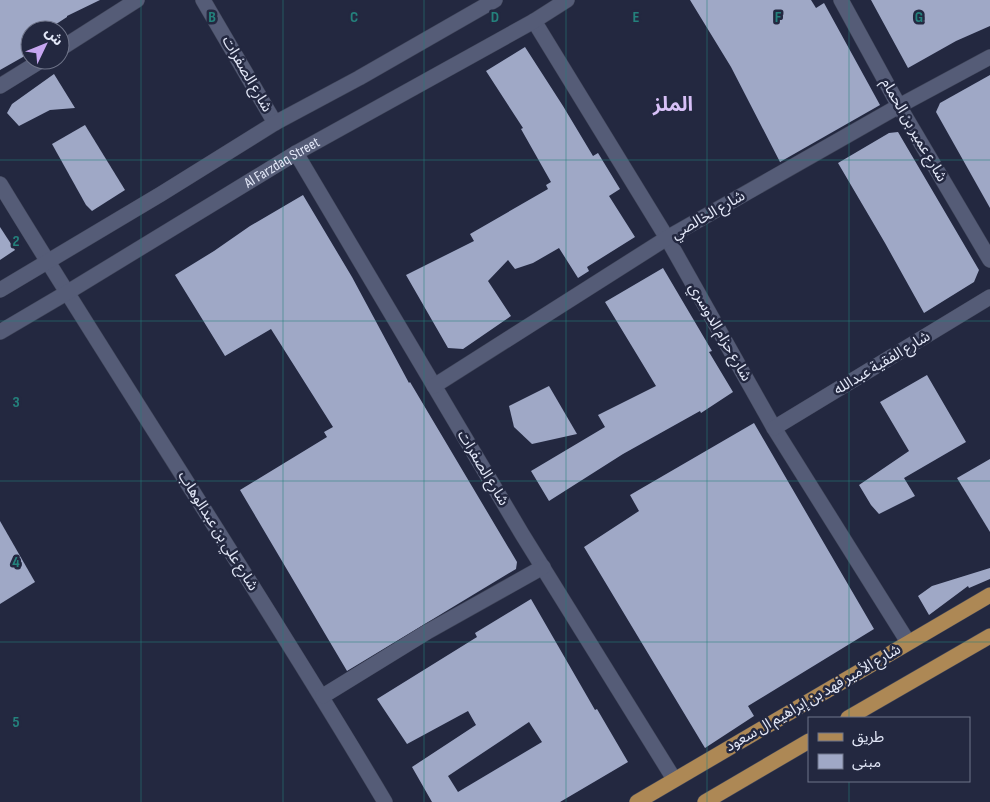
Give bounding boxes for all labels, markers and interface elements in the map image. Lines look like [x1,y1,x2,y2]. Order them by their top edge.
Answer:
text: B [208,8,216,27]
text: C [350,8,358,27]
text: D [491,8,499,27]
text: E [633,8,640,27]
text: F [775,8,782,27]
text: G [915,8,923,27]
north arrow [20,20,70,70]
text: ش [41,24,67,49]
street label: شارع الصفرات [216,33,277,117]
street label: شارع عمير بن الحمام [875,75,951,186]
district label: الملز [652,93,693,117]
street label: Al Farzdaq Street [240,132,323,193]
street label: شارع الخالصي [668,186,750,246]
text: 2 [12,232,20,251]
street label: شارع حزام الدوسري [682,279,756,386]
street label: شارع الفقية عبدالله [830,327,935,401]
text: 3 [12,393,20,412]
street label: شارع الصفرات [451,427,513,510]
street label: شارع علي بن عبدالوهاب [172,468,263,596]
text: 4 [12,553,20,572]
street label: شارع الأمير فهد بن إبراهيم ال سعود [722,640,905,758]
text: 5 [12,713,20,732]
legend [808,717,970,782]
text: طريق [852,728,884,747]
text: مبنى [852,753,881,772]

